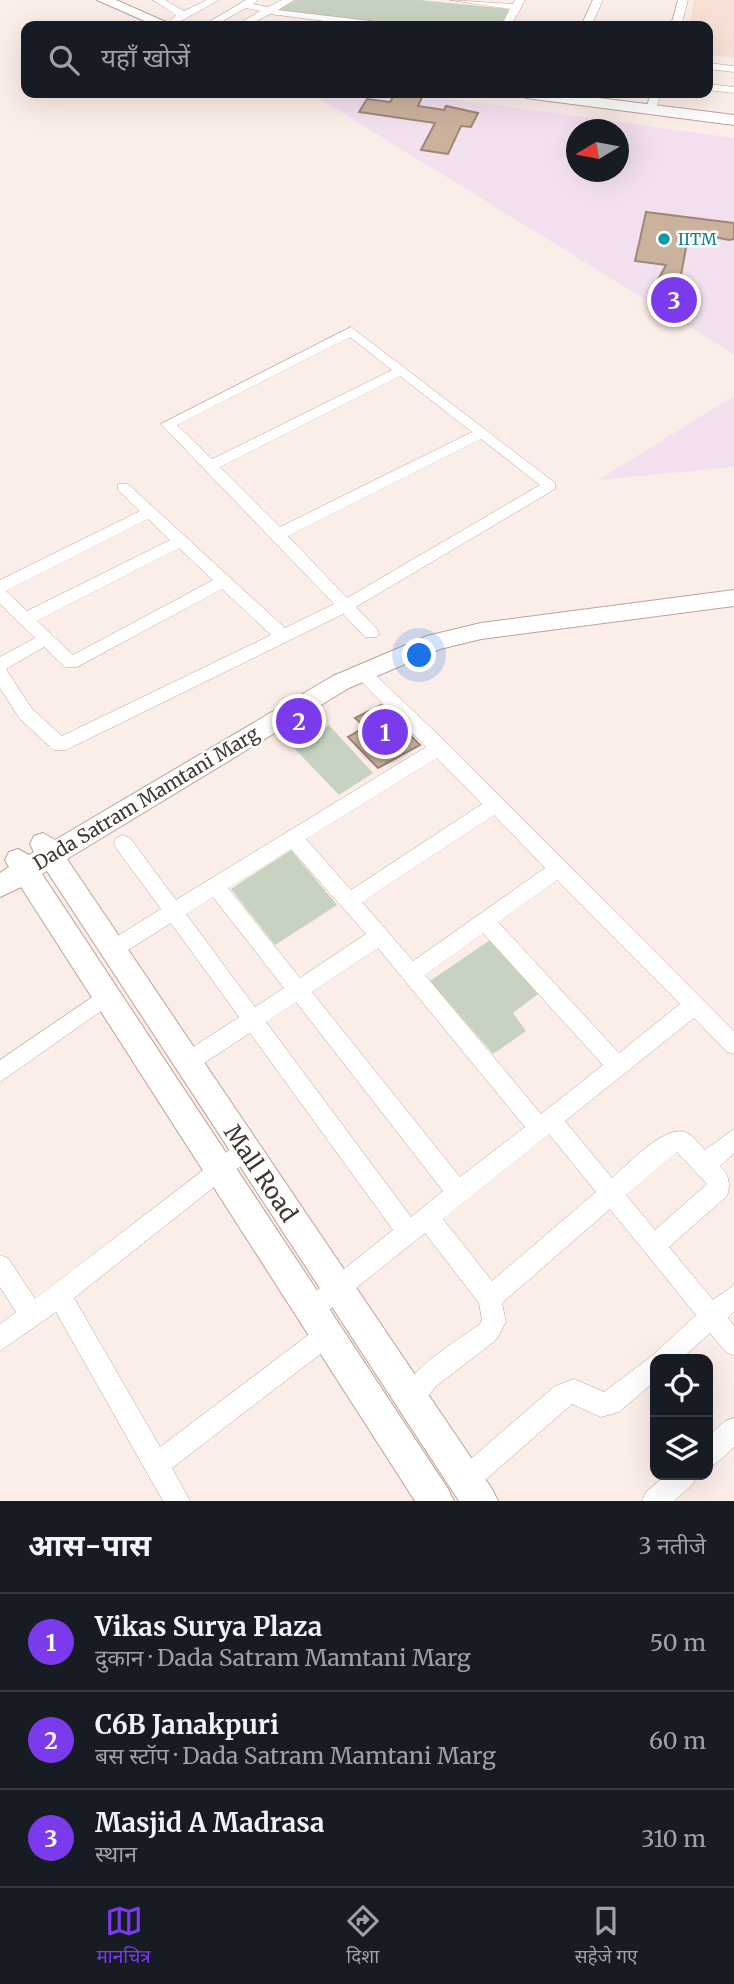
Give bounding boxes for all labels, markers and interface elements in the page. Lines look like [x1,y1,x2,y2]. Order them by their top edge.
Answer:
search box [21,21,713,98]
icon: search [45,41,83,79]
text: यहाँ खोजें [101,41,190,74]
north arrow [566,119,629,182]
place label: IITM [678,229,717,249]
marker: IITM [656,231,672,247]
pin: 3 [651,274,697,326]
your location [402,638,436,672]
pin: 2 [276,695,322,747]
pin: 1 [362,706,408,758]
street label: Dada Satram Mamtani Marg [29,721,264,875]
street label: Mall Road [218,1119,304,1227]
map controls [650,1354,713,1480]
button: locate [650,1354,713,1417]
button: layers [650,1417,713,1480]
text: आस-पास [28,1526,151,1564]
text: 3 नतीजे [638,1531,706,1560]
text: Vikas Surya Plaza [95,1610,322,1643]
text: 1 [46,1628,56,1657]
text: 50 m [650,1628,706,1657]
text: दुकान · Dada Satram Mamtani Marg [95,1643,471,1672]
text: C6B Janakpuri [95,1708,279,1741]
text: 2 [44,1726,58,1755]
text: 60 m [649,1726,706,1755]
text: बस स्टॉप · Dada Satram Mamtani Marg [95,1741,496,1770]
text: Masjid A Madrasa [95,1806,324,1839]
text: 3 [44,1824,58,1853]
text: 310 m [641,1824,706,1853]
text: स्थान [95,1839,137,1868]
tab: मानचित्र [96,1902,151,1971]
tab: दिशा [344,1902,382,1971]
tab: सहेजे गए [575,1902,637,1971]

